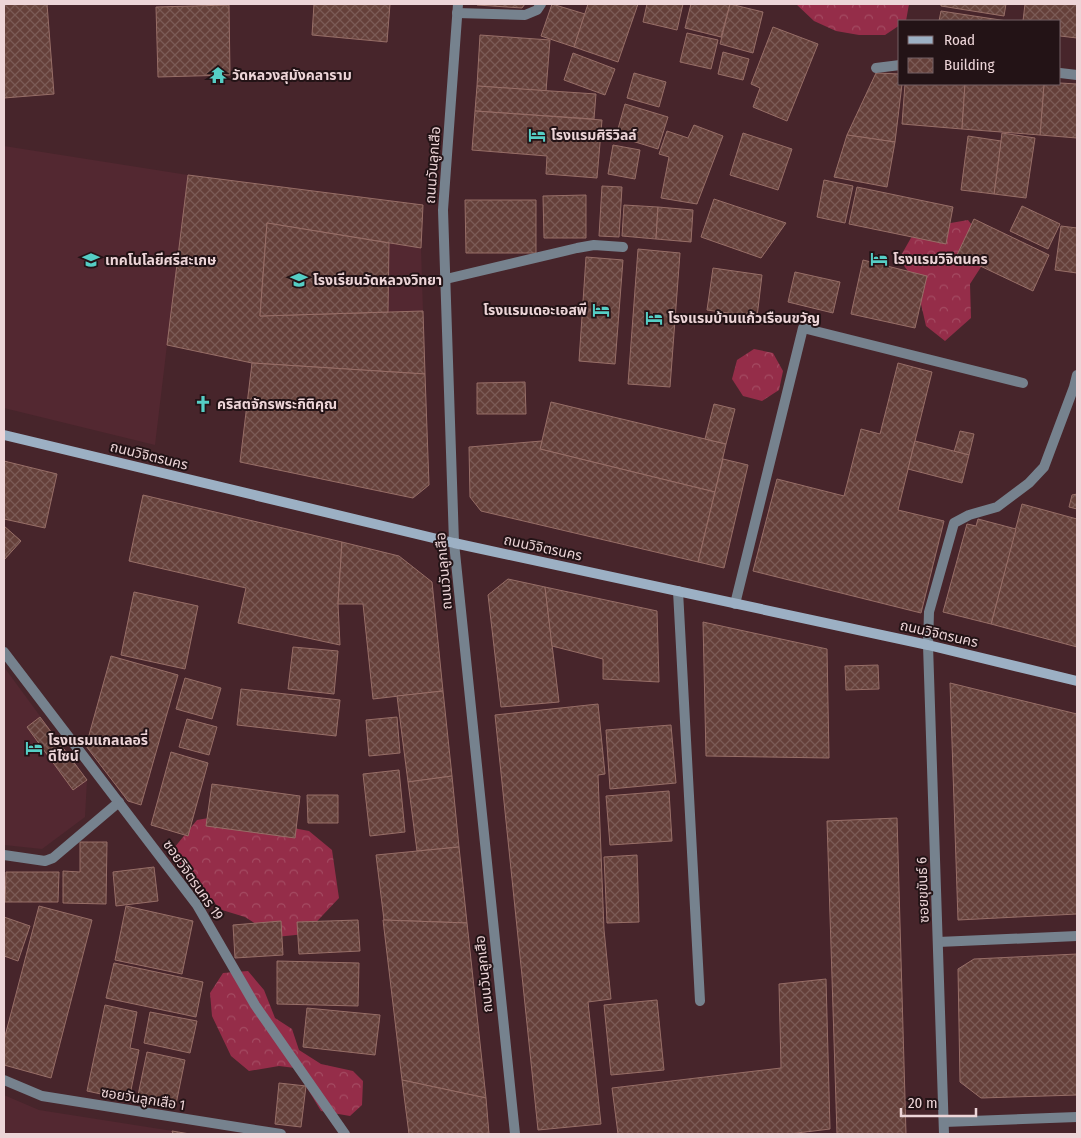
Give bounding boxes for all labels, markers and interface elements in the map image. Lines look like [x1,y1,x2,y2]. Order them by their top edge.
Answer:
legend [898,20,1061,85]
text: Road [944,31,975,49]
text: Building [944,56,995,74]
temple icon: วัดหลวงสุมังคลาราม [208,65,228,85]
place label: วัดหลวงสุมังคลาราม [232,67,352,84]
hotel icon: โรงแรมศิริวิลล์ [527,125,547,145]
street label: ถนนวันลูกเสือ [422,126,444,204]
place label: โรงแรมศิริวิลล์ [551,127,637,144]
hotel icon: โรงแรมวิจิตนคร [869,249,889,269]
school or university icon: เทคโนโลยีศรีสะเกษ [81,250,101,270]
place label: โรงแรมวิจิตนคร [893,251,988,268]
place label: เทคโนโลยีศรีสะเกษ [105,252,216,269]
school or university icon: โรงเรียนวัดหลวงวิทยา [289,270,309,290]
place label: โรงเรียนวัดหลวงวิทยา [313,272,442,289]
hotel icon: โรงแรมเดอะเอสพี [591,300,611,320]
place label: โรงแรมเดอะเอสพี [483,302,587,319]
hotel icon: โรงแรมบ้านแก้วเรือนขวัญ [644,308,664,328]
place label: โรงแรมบ้านแก้วเรือนขวัญ [668,310,820,327]
church icon: คริสตจักรพระกิติคุณ [193,394,213,414]
place label: คริสตจักรพระกิติคุณ [217,396,337,413]
street label: ถนนวิจิตรนคร [108,438,190,474]
street label: ถนนวิจิตรนคร [502,531,584,565]
street label: ถนนวันลูกเสือ [432,532,456,610]
street label: ถนนวิจิตรนคร [898,617,980,651]
place label: โรงแรมแกลเลอรี่ ดีไซน์ [48,729,148,765]
hotel icon: โรงแรมแกลเลอรี่ ดีไซน์ [24,738,44,758]
street label: ซอยวิจิตรนคร 19 [159,837,227,923]
street label: ซอยขุขันธ์ 6 [913,857,933,923]
street label: ถนนวันลูกเสือ [471,935,497,1013]
street label: ซอยวันลูกเสือ 1 [100,1084,186,1114]
scale bar [901,1086,976,1118]
text: 20 m [908,1094,938,1112]

